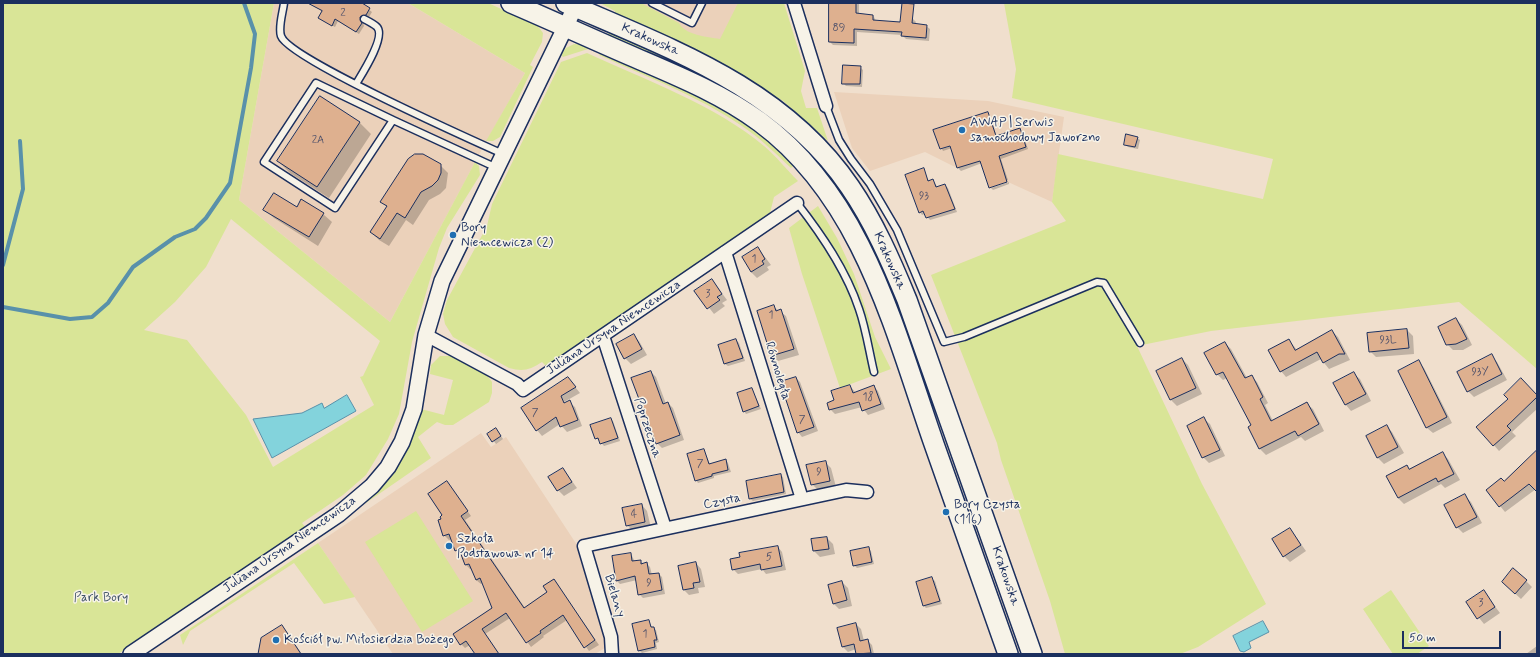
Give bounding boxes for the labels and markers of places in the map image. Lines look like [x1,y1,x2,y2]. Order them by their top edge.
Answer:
place label: AWAP | Serwis samochodowy Jaworzno [970,115,1100,146]
marker: AWAP | Serwis samochodowy Jaworzno [957,125,967,135]
place label: Bory Niemcewicza (2) [461,220,553,251]
marker: Bory Niemcewicza (2) [448,230,458,240]
place label: Bory Czysta (116) [954,497,1020,528]
marker: Bory Czysta (116) [941,507,951,517]
place label: Szkoła Podstawowa nr 14 [457,531,554,562]
marker: Szkoła Podstawowa nr 14 [444,541,454,551]
place label: Kościół pw. Miłosierdzia Bożego [284,632,454,648]
marker: Kościół pw. Miłosierdzia Bożego [271,635,281,645]

